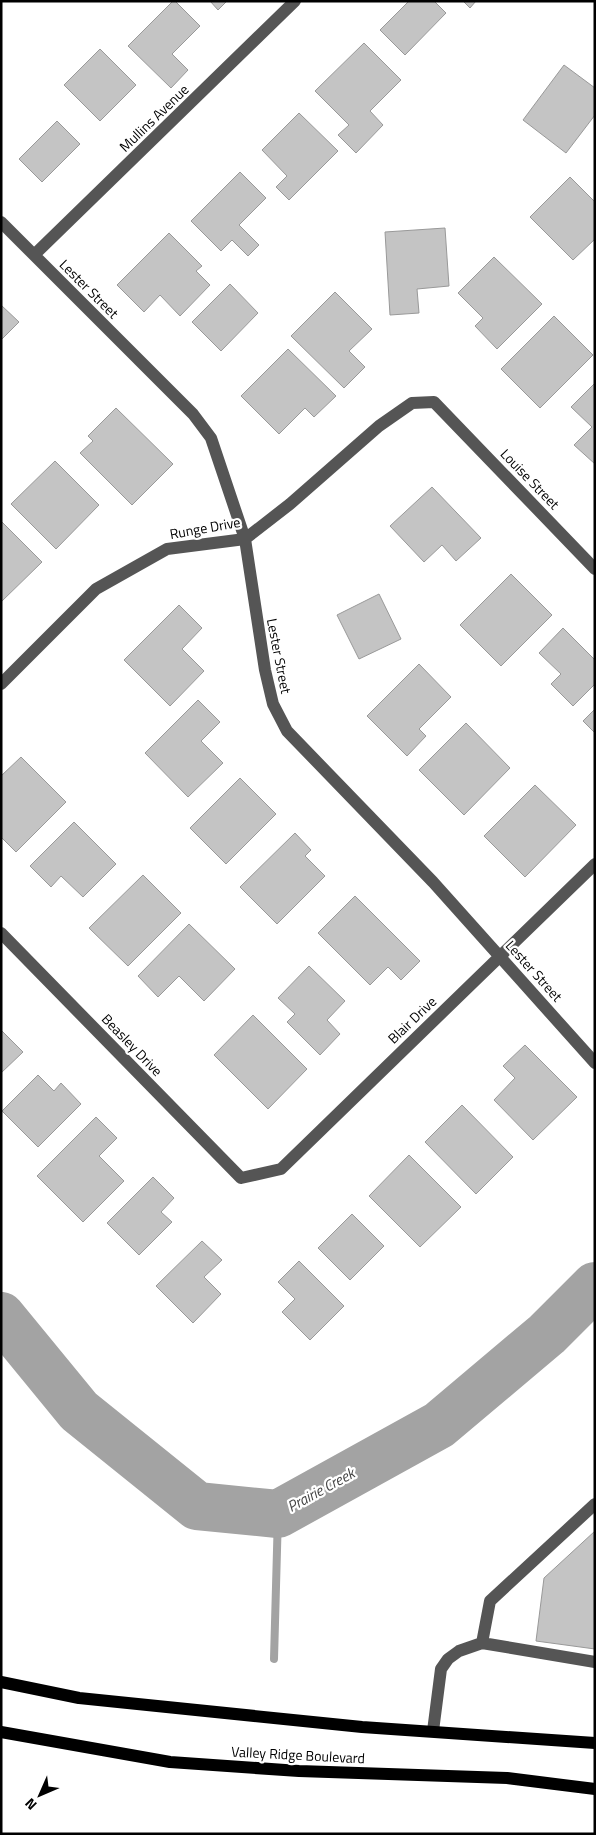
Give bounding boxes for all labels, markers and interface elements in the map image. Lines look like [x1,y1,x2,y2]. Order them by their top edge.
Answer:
street label: Mullins Avenue [114,79,193,156]
street label: Lester Street [55,254,124,323]
street label: Louise Street [496,444,565,514]
street label: Runge Drive [168,511,242,544]
street label: Lester Street [262,616,297,695]
street label: Lester Street [501,935,568,1006]
street label: Blair Drive [383,991,441,1048]
street label: Beasley Drive [97,1009,168,1081]
water label: Prairie Creek [283,1460,361,1518]
street label: Valley Ridge Boulevard [231,1741,365,1768]
north arrow [15,1770,65,1820]
text: N [20,1794,41,1815]

